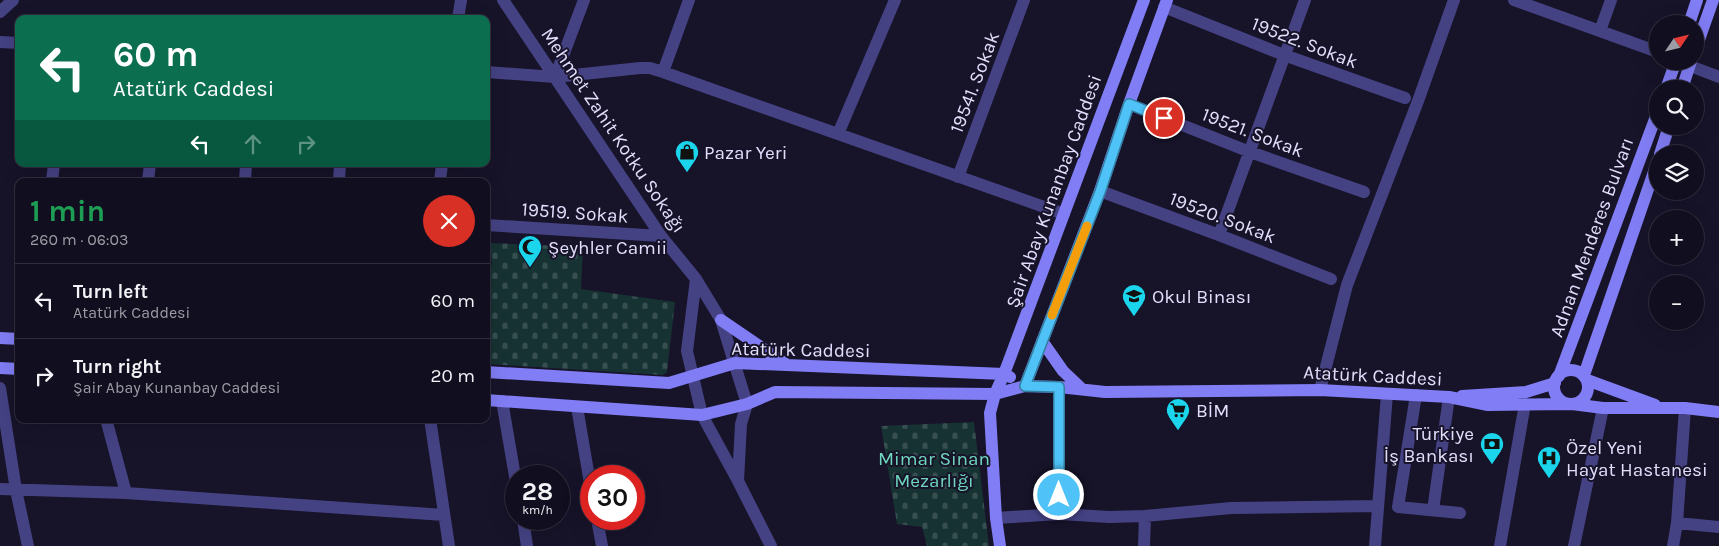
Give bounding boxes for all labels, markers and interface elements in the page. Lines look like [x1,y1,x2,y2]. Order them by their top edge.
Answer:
street label: 19522. Sokak [1249,13,1361,73]
north arrow [1649,15,1704,70]
map controls [1649,15,1704,330]
street label: Mehmet Zahit Kotku Sokağı [536,24,690,237]
street label: 19541. Sokak [946,28,1004,136]
text: 60 m [113,34,198,75]
icon: left [30,35,95,100]
street label: Şair Abay Kunanbay Caddesi [1001,72,1106,311]
text: Atatürk Caddesi [113,76,274,102]
button: search [1649,80,1704,135]
pin [1143,97,1185,139]
street label: 19521. Sokak [1199,103,1307,162]
icon: arrive [1150,104,1178,132]
icon: left [186,130,214,158]
icon: ahead [239,130,267,158]
icon: right [292,130,320,158]
street label: Adnan Menderes Bulvarı [1546,135,1638,340]
shop icon: Pazar Yeri [674,139,700,173]
place label: Pazar Yeri [704,142,787,164]
button: layers [1649,145,1704,200]
street label: 19520. Sokak [1166,188,1279,248]
text: 1 min [30,193,105,229]
button: close [423,195,475,247]
street label: 19519. Sokak [521,198,629,228]
button: + [1649,210,1704,265]
text: 260 m · 06:03 [30,230,128,249]
mosque icon: Şeyhler Camii [517,234,543,268]
place label: Şeyhler Camii [548,237,667,259]
button: − [1649,275,1704,330]
text: Turn left [73,281,148,303]
school or university icon: Okul Binası [1121,283,1147,317]
place label: Okul Binası [1152,286,1251,308]
icon: left [30,287,58,315]
text: 60 m [431,290,475,312]
text: Atatürk Caddesi [73,303,190,322]
street label: Atatürk Caddesi [731,338,871,362]
text: Turn right [73,356,162,378]
street label: Atatürk Caddesi [1303,361,1443,391]
icon: right [30,362,58,390]
text: 20 m [430,365,475,387]
text: Şair Abay Kunanbay Caddesi [73,378,281,397]
supermarket icon: BİM [1165,397,1191,431]
place label: BİM [1196,400,1229,422]
place label: Türkiye İş Bankası [1384,423,1474,467]
bank icon: Türkiye İş Bankası [1479,431,1505,465]
place label: Özel Yeni Hayat Hastanesi [1566,437,1708,481]
hospital icon: Özel Yeni Hayat Hastanesi [1536,445,1562,479]
park label: Mimar Sinan Mezarlığı [878,448,990,492]
speed limit sign: 30 [580,465,645,530]
position arrow [1032,468,1084,520]
text: 28 [522,477,553,506]
text: km/h [522,503,553,517]

